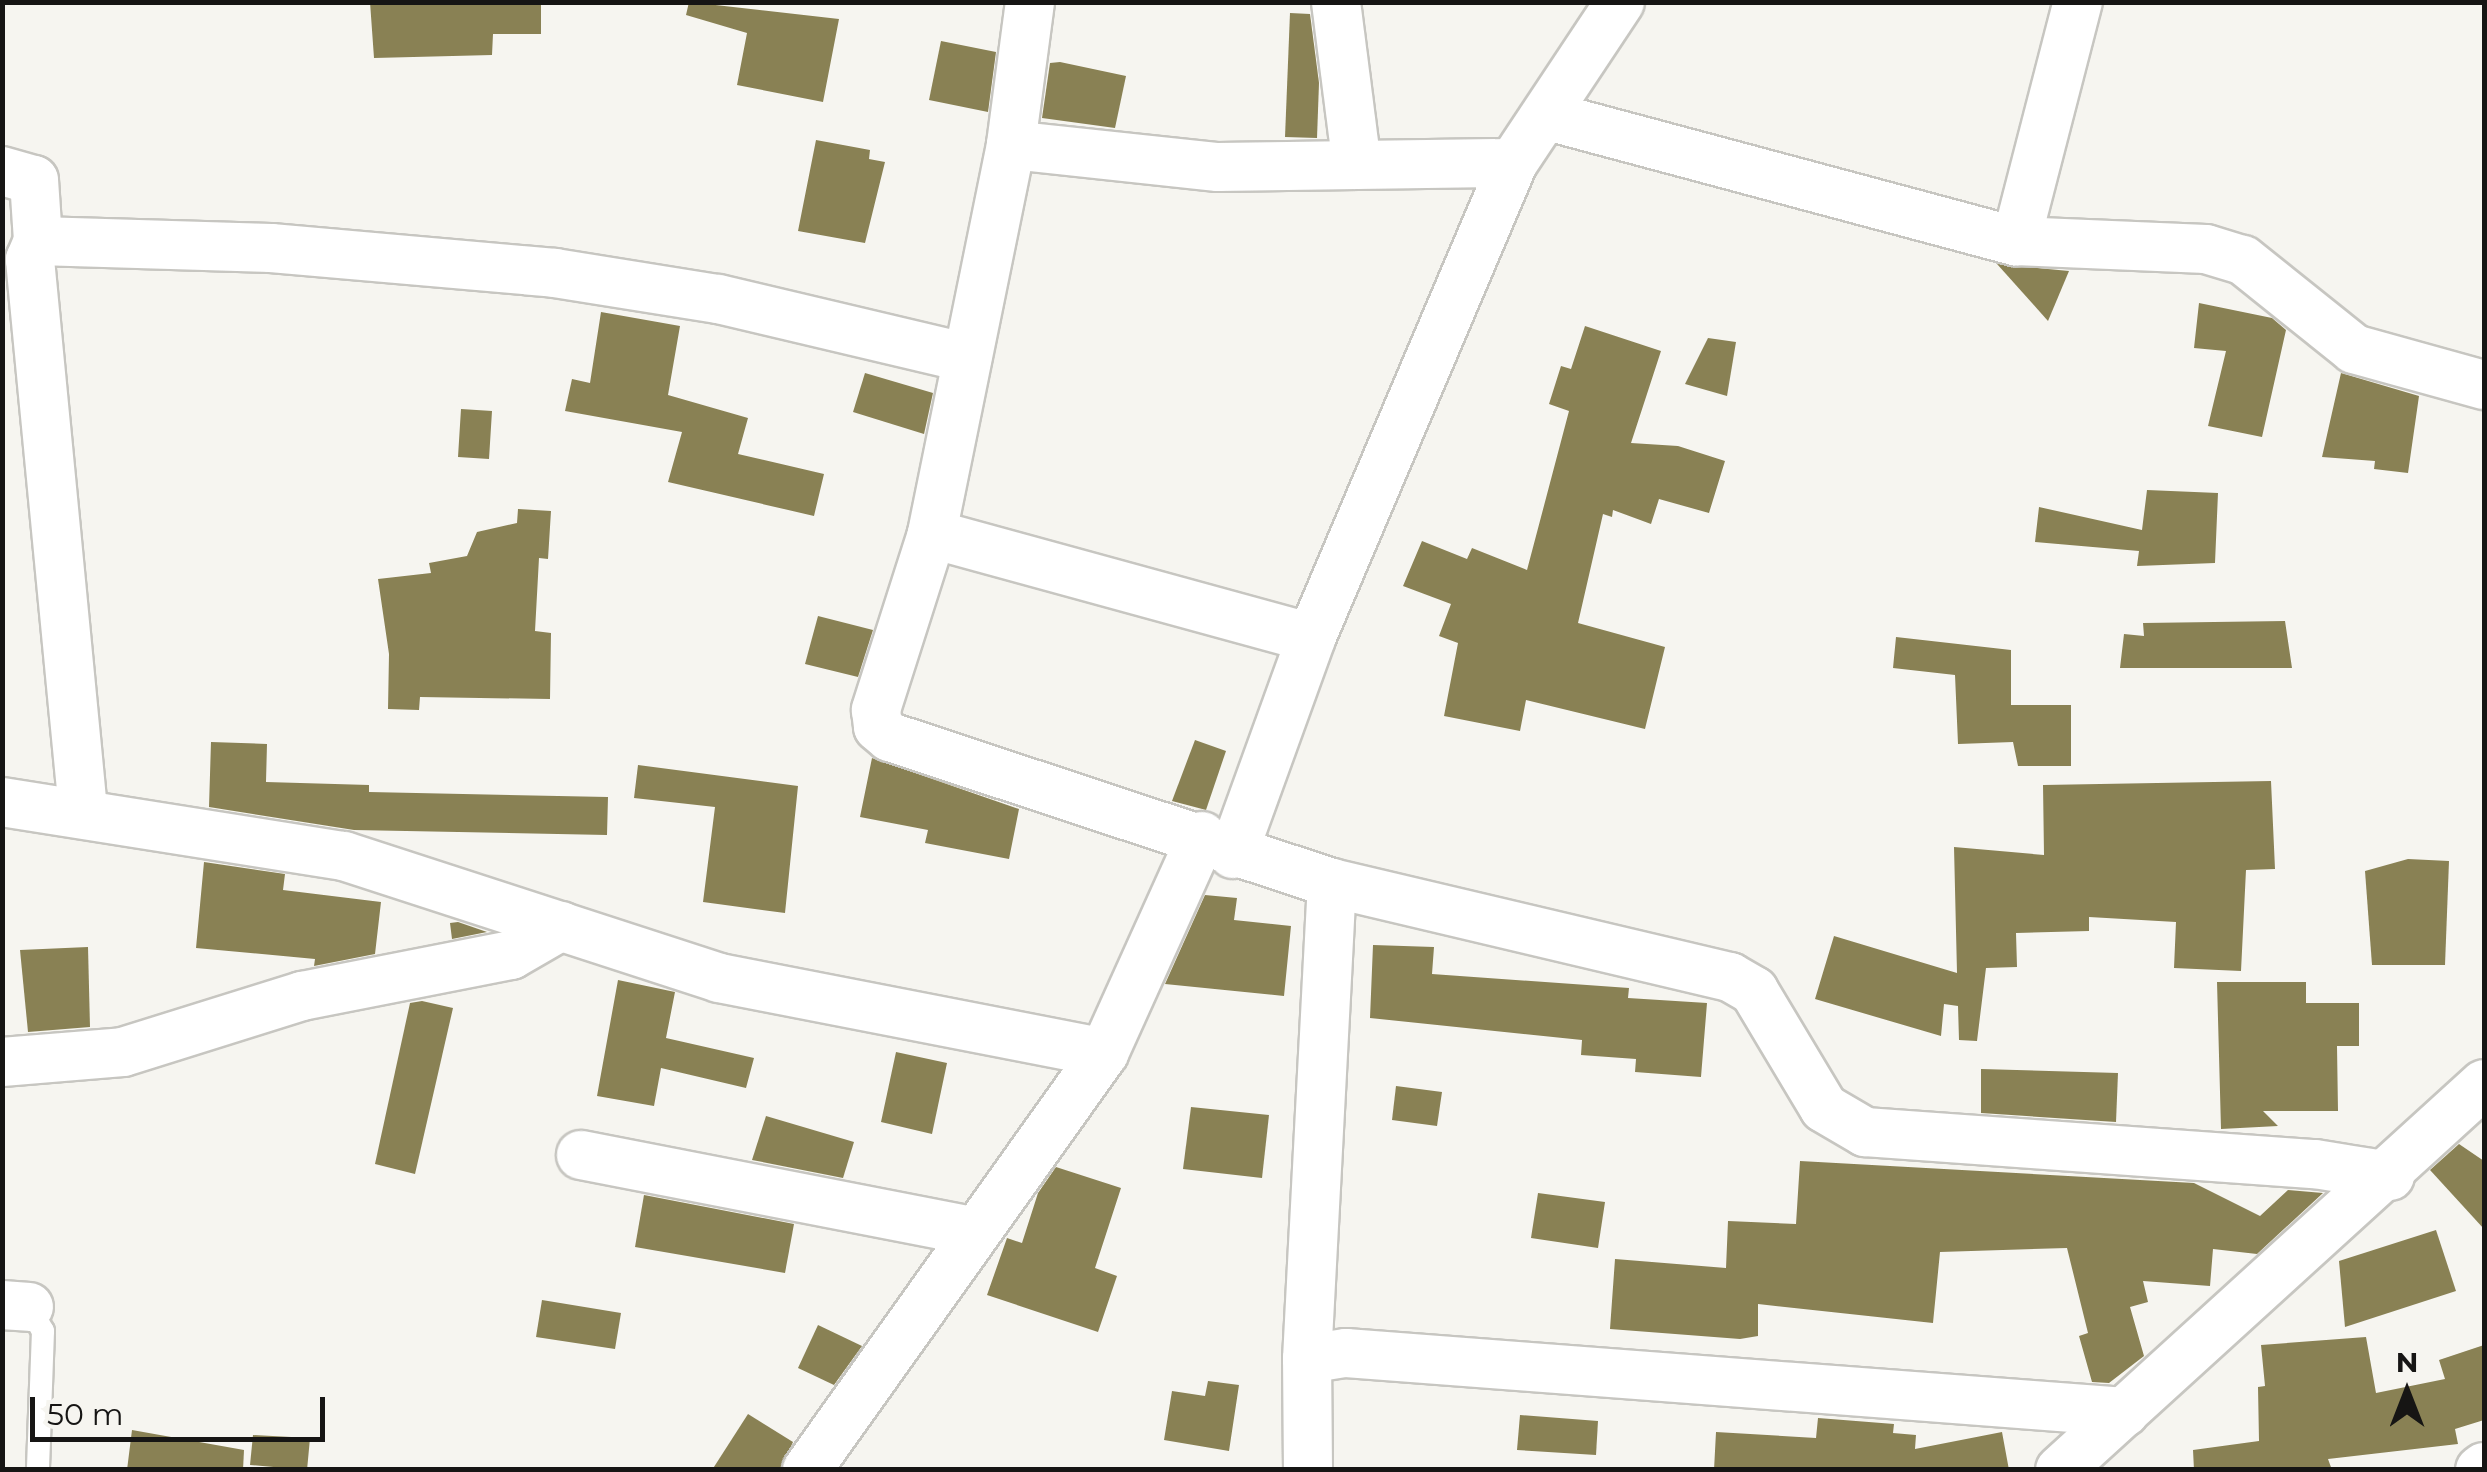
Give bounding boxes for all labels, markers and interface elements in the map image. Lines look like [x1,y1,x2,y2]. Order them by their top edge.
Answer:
north arrow [2357,1342,2457,1442]
text: N [2396,1345,2418,1379]
scale bar [35,1377,330,1439]
text: 50 m [47,1396,124,1433]

